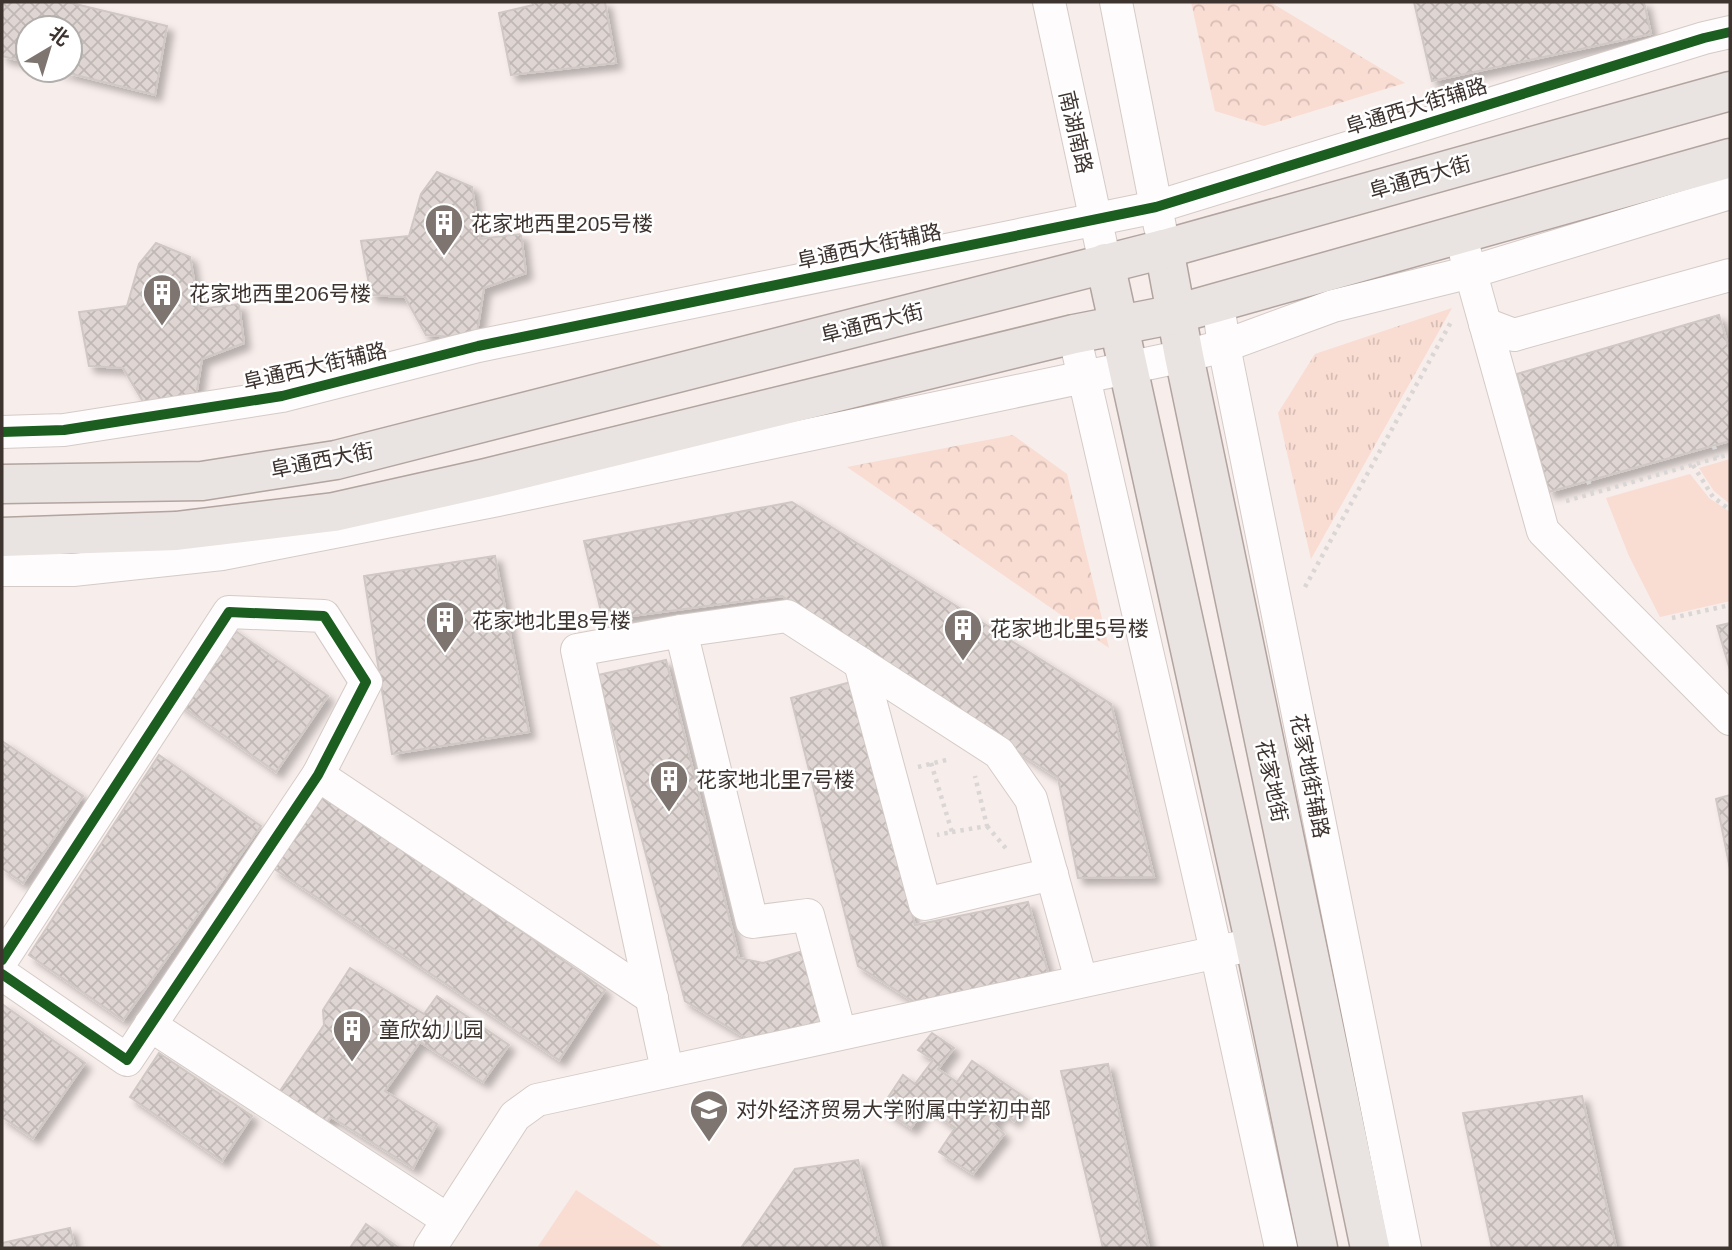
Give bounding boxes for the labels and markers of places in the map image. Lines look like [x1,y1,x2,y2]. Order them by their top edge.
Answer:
building icon: 花家地西里205号楼 [423,202,465,257]
place label: 花家地西里205号楼 [471,212,653,235]
building icon: 花家地西里206号楼 [141,272,183,327]
place label: 花家地西里206号楼 [189,282,371,305]
building icon: 花家地北里8号楼 [424,599,466,654]
building icon: 花家地北里5号楼 [942,607,984,662]
place label: 花家地北里8号楼 [472,609,631,632]
place label: 花家地北里5号楼 [990,617,1149,640]
building icon: 花家地北里7号楼 [648,758,690,813]
place label: 花家地北里7号楼 [696,768,855,791]
building icon: 童欣幼儿园 [331,1008,373,1063]
place label: 童欣幼儿园 [379,1018,484,1041]
school or university icon: 对外经济贸易大学附属中学初中部 [688,1088,730,1143]
place label: 对外经济贸易大学附属中学初中部 [736,1098,1051,1121]

